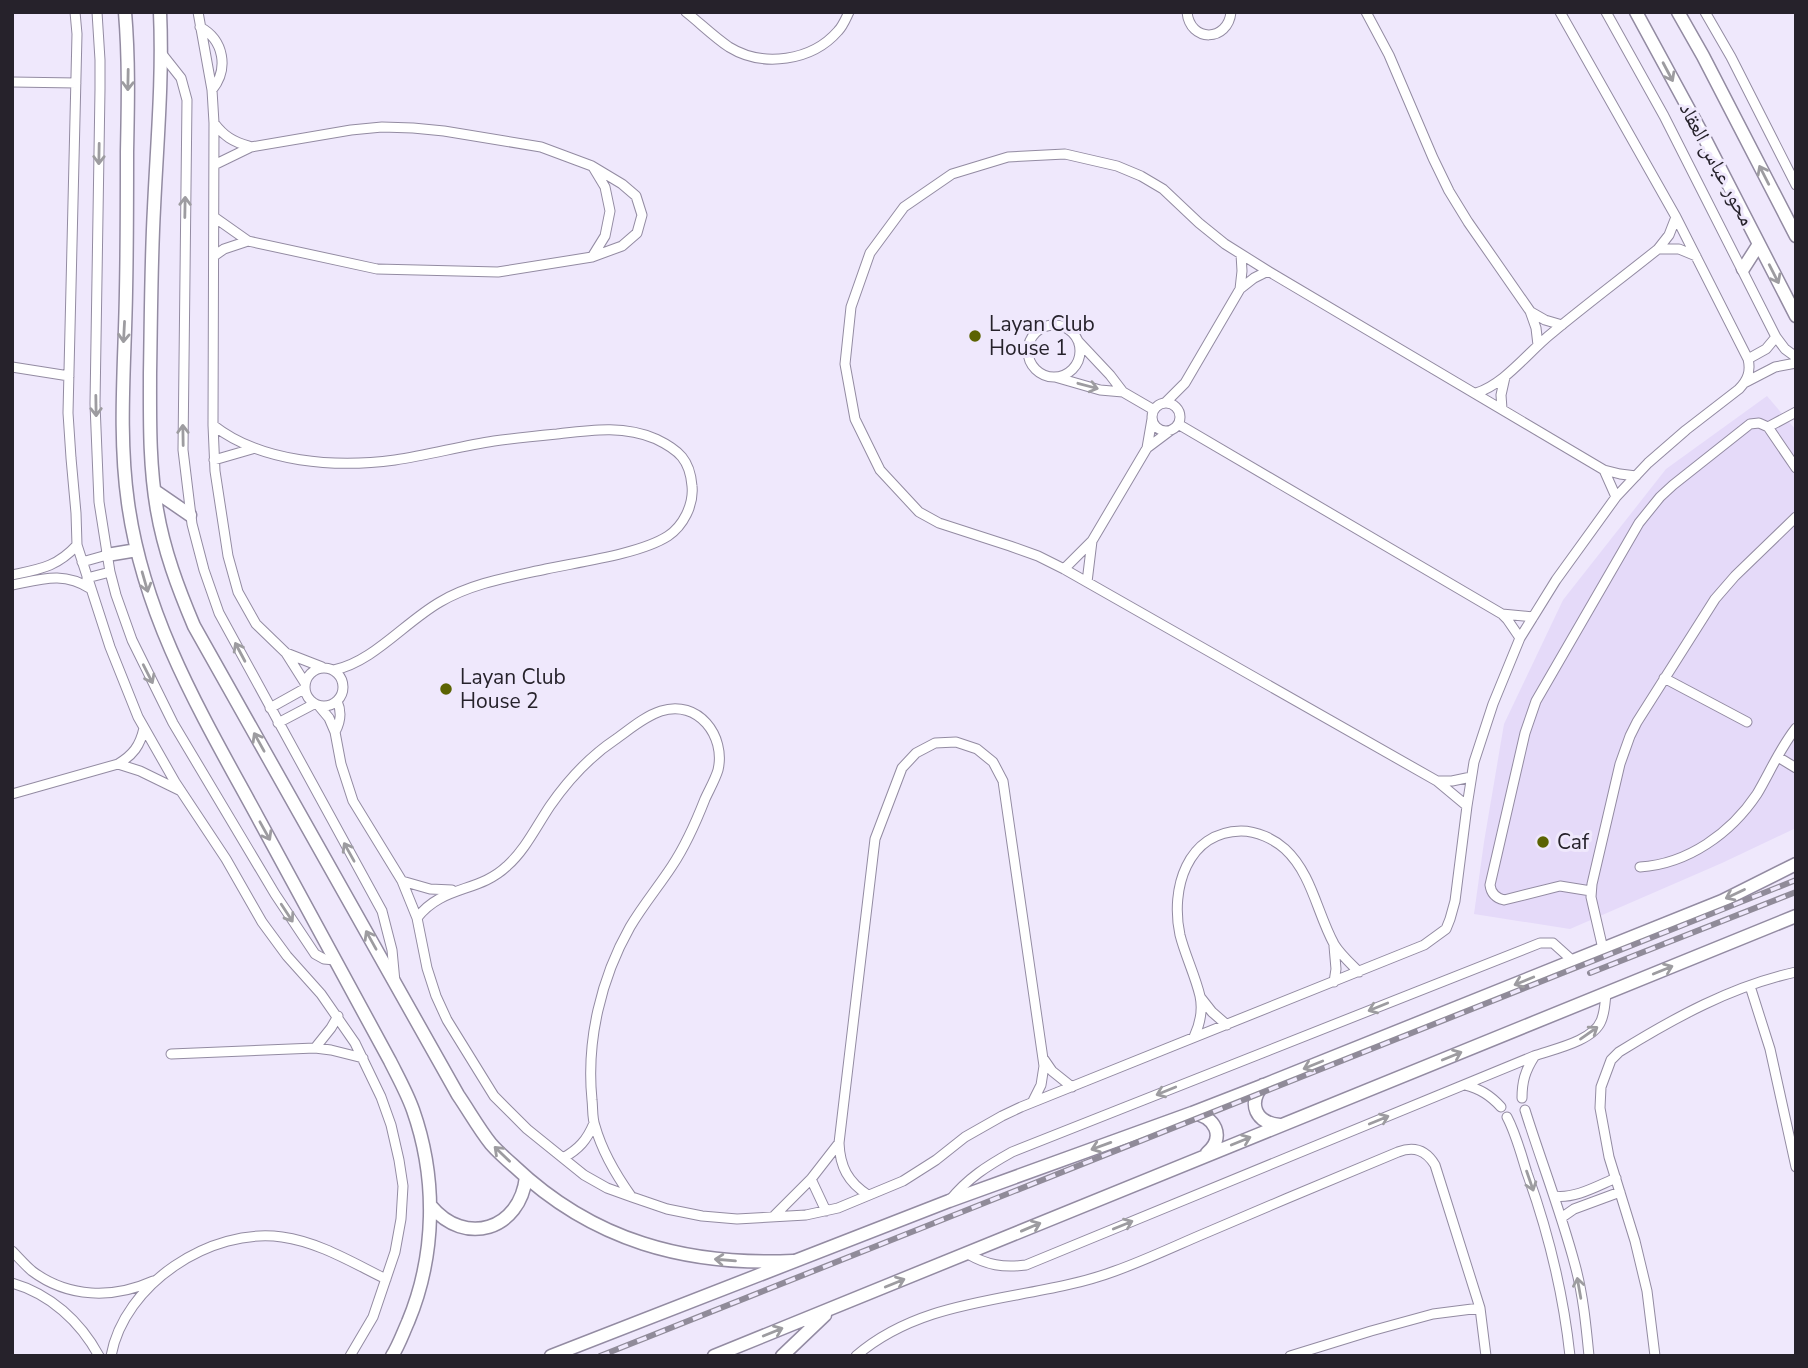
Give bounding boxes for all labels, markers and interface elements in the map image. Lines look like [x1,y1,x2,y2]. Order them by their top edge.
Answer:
one-way arrow [1662,62,1676,82]
one-way arrow [121,69,135,92]
street label: محور عباس العقاد [1673,97,1761,231]
one-way arrow [92,142,106,165]
one-way arrow [1757,165,1771,186]
one-way arrow [179,196,192,219]
one-way arrow [1768,263,1781,284]
place label: Layan Club House 1 [989,310,1095,362]
one-way arrow [118,321,131,344]
marker: Layan Club House 1 [967,328,983,344]
one-way arrow [1077,381,1099,394]
one-way arrow [89,394,103,417]
one-way arrow [176,424,189,447]
one-way arrow [140,571,153,593]
one-way arrow [233,643,247,663]
one-way arrow [142,663,156,684]
place label: Layan Club House 2 [460,663,566,715]
marker: Layan Club House 2 [438,681,454,697]
one-way arrow [252,732,266,752]
one-way arrow [259,820,272,841]
place label: Caf [1557,828,1590,856]
marker: Caf [1535,834,1551,850]
one-way arrow [342,842,355,863]
one-way arrow [1725,888,1746,902]
one-way arrow [280,903,295,922]
one-way arrow [364,930,377,951]
one-way arrow [1652,963,1673,976]
one-way arrow [1514,975,1536,988]
one-way arrow [1367,1002,1389,1015]
one-way arrow [1579,1026,1598,1040]
one-way arrow [1441,1048,1463,1061]
one-way arrow [1303,1059,1324,1072]
one-way arrow [1156,1086,1178,1099]
one-way arrow [1368,1113,1389,1126]
one-way arrow [1230,1133,1252,1146]
one-way arrow [1090,1141,1112,1153]
one-way arrow [494,1146,511,1163]
one-way arrow [1525,1170,1537,1192]
one-way arrow [1112,1218,1134,1231]
one-way arrow [1020,1220,1041,1233]
one-way arrow [714,1253,736,1266]
one-way arrow [883,1276,905,1289]
one-way arrow [1572,1277,1586,1300]
one-way arrow [762,1325,783,1338]

